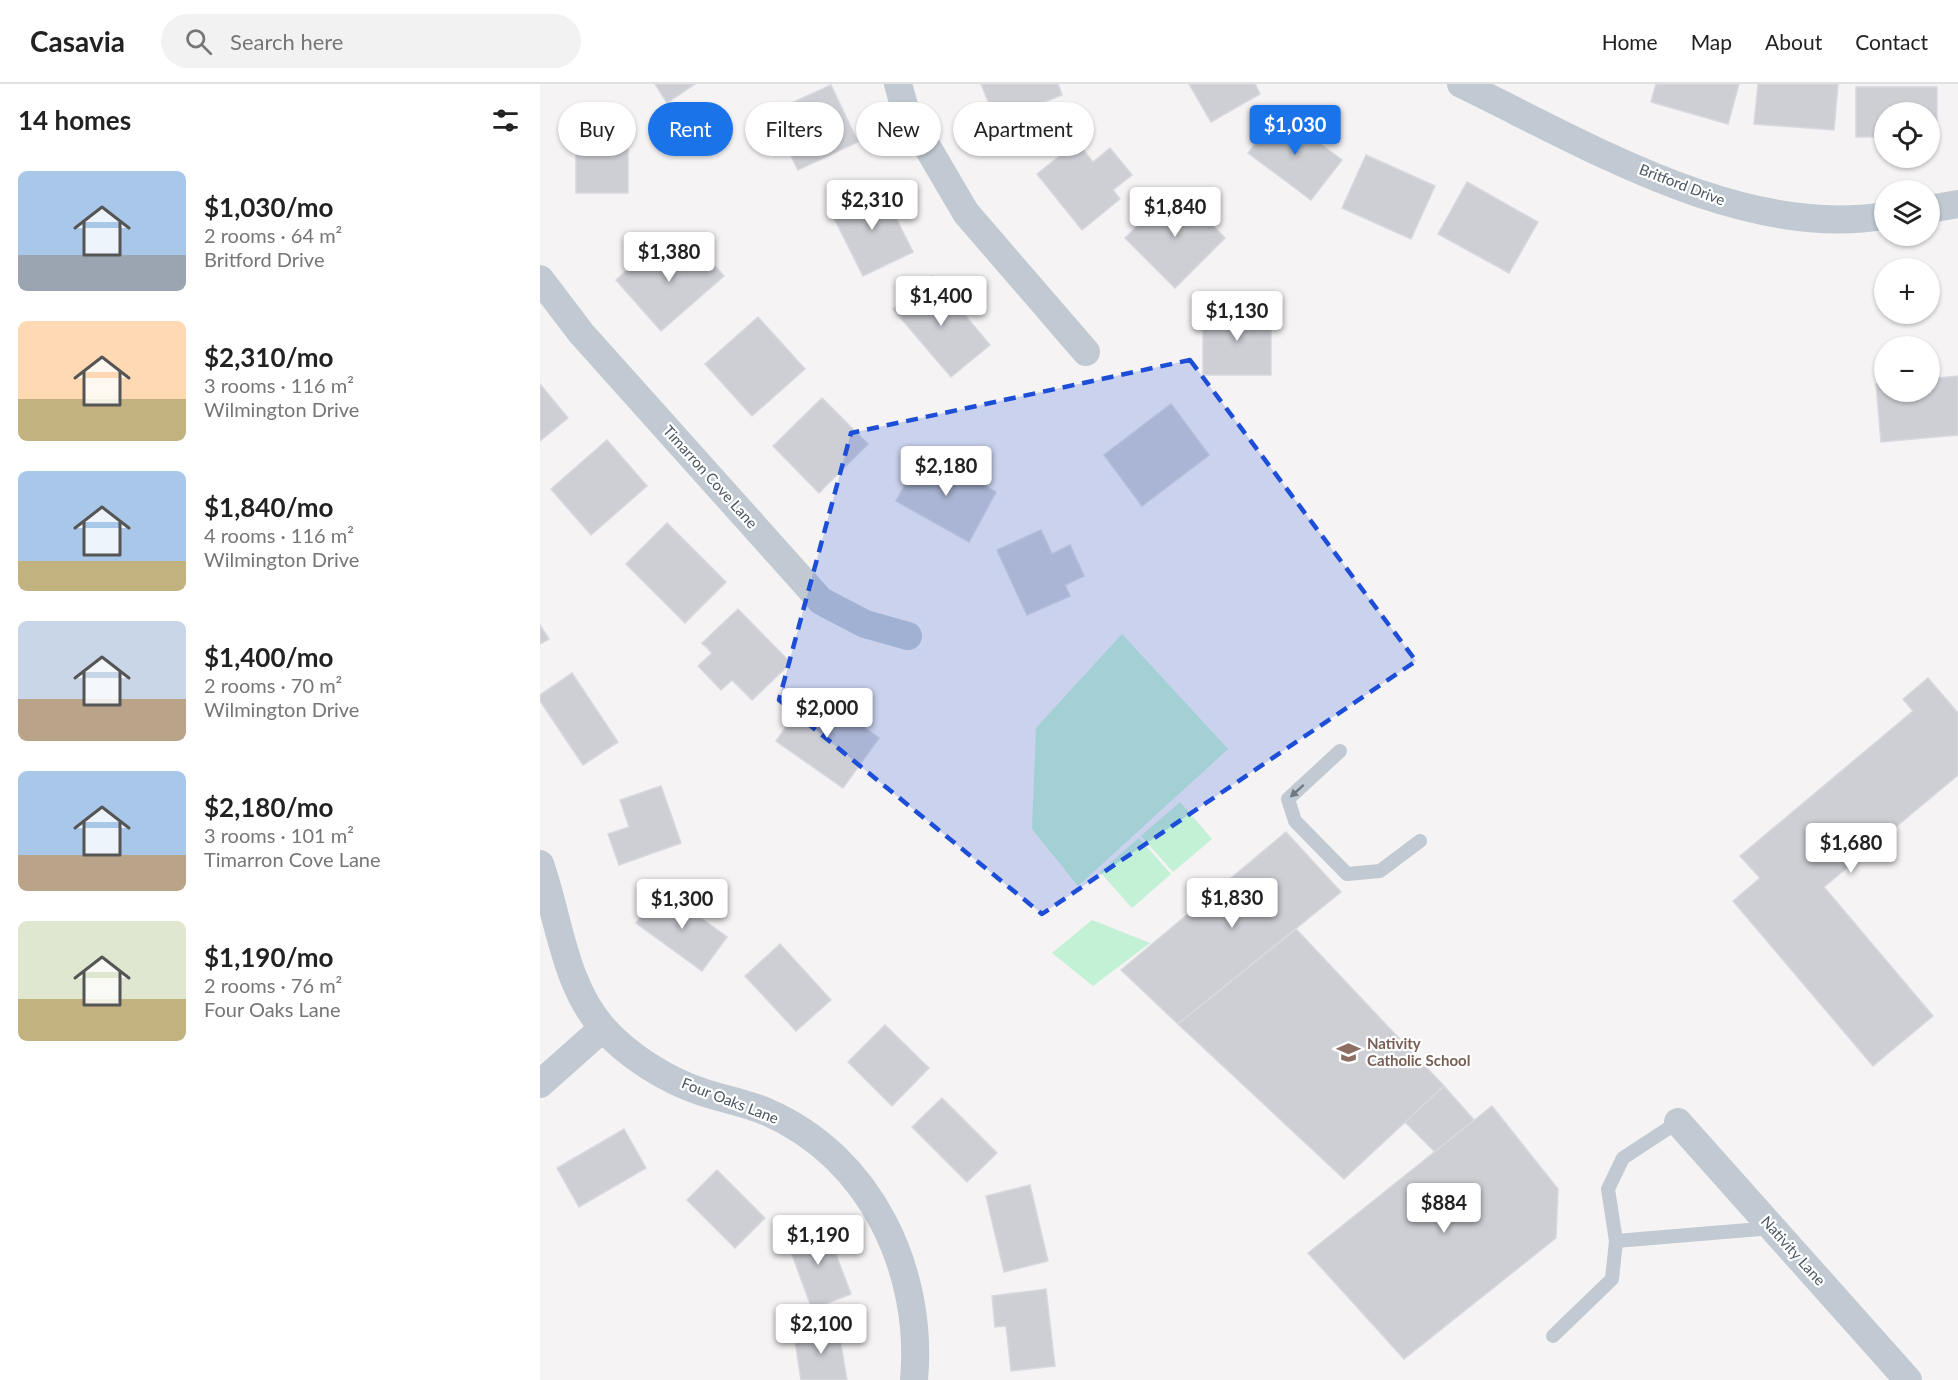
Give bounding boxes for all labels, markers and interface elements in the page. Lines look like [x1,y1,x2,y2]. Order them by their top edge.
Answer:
search box [161,14,581,68]
text: Casavia [30,24,125,58]
icon: search [182,25,215,58]
text: Search here [230,28,344,55]
text: Home [1602,29,1658,54]
text: Map [1691,29,1732,54]
text: About [1765,29,1822,54]
text: Contact [1855,29,1928,54]
chip: Buy [558,102,636,156]
chip: Rent [648,102,733,156]
chip: Filters [745,102,844,156]
chip: New [856,102,941,156]
chip: Apartment [953,102,1094,156]
map controls [1874,102,1940,402]
button: locate [1874,102,1940,168]
text: 14 homes [18,104,131,136]
icon: filters [489,104,522,137]
pin: $1,030 [1246,105,1344,156]
text: $1,030 [1264,112,1326,136]
street label: Britford Drive [1637,159,1728,209]
pin: $2,310 [823,180,921,231]
button: layers [1874,180,1940,246]
text: $2,310 [841,187,903,211]
pin: $1,840 [1126,187,1224,238]
text: $1,030/mo [204,191,334,223]
text: $1,840 [1144,194,1206,218]
icon: home [66,195,138,267]
text: 2 rooms · 64 m² [204,223,342,247]
pin: $1,380 [620,232,718,283]
text: $1,380 [638,239,700,263]
text: Britford Drive [204,247,324,271]
button: + [1874,258,1940,324]
pin: $1,400 [892,276,990,327]
text: $1,400 [910,283,972,307]
pin: $1,130 [1188,291,1286,342]
text: $1,130 [1206,298,1268,322]
button: − [1874,336,1940,402]
text: $2,310/mo [204,341,334,373]
icon: home [66,345,138,417]
text: 3 rooms · 116 m² [204,373,354,397]
text: Wilmington Drive [204,397,359,421]
street label: Timarron Cove Lane [660,421,762,532]
pin: $2,180 [897,446,995,497]
text: $2,180 [915,453,977,477]
text: $1,840/mo [204,491,334,523]
icon: home [66,495,138,567]
text: 4 rooms · 116 m² [204,523,354,547]
text: Wilmington Drive [204,547,359,571]
text: $1,400/mo [204,641,334,673]
icon: home [66,645,138,717]
text: 2 rooms · 70 m² [204,673,342,697]
pin: $2,000 [778,688,876,739]
text: $2,000 [796,695,858,719]
text: Wilmington Drive [204,697,359,721]
one-way arrow [1290,784,1305,797]
text: $2,180/mo [204,791,334,823]
icon: home [66,795,138,867]
text: 3 rooms · 101 m² [204,823,354,847]
pin: $1,680 [1802,823,1900,874]
text: $1,680 [1820,830,1882,854]
text: Timarron Cove Lane [204,847,381,871]
pin: $1,830 [1183,878,1281,929]
pin: $1,300 [633,879,731,930]
text: $1,830 [1201,885,1263,909]
text: $1,300 [651,886,713,910]
text: $1,190/mo [204,941,334,973]
icon: home [66,945,138,1017]
text: 2 rooms · 76 m² [204,973,342,997]
text: Four Oaks Lane [204,997,340,1021]
place label: Nativity Catholic School [1367,1034,1470,1069]
school or university icon: Nativity Catholic School [1336,1040,1362,1066]
street label: Four Oaks Lane [679,1073,781,1127]
pin: $884 [1408,1183,1480,1234]
text: $884 [1421,1190,1467,1214]
street label: Nativity Lane [1758,1212,1830,1289]
pin: $1,190 [769,1215,867,1266]
text: $1,190 [787,1222,849,1246]
pin: $2,100 [772,1304,870,1355]
text: $2,100 [790,1311,852,1335]

